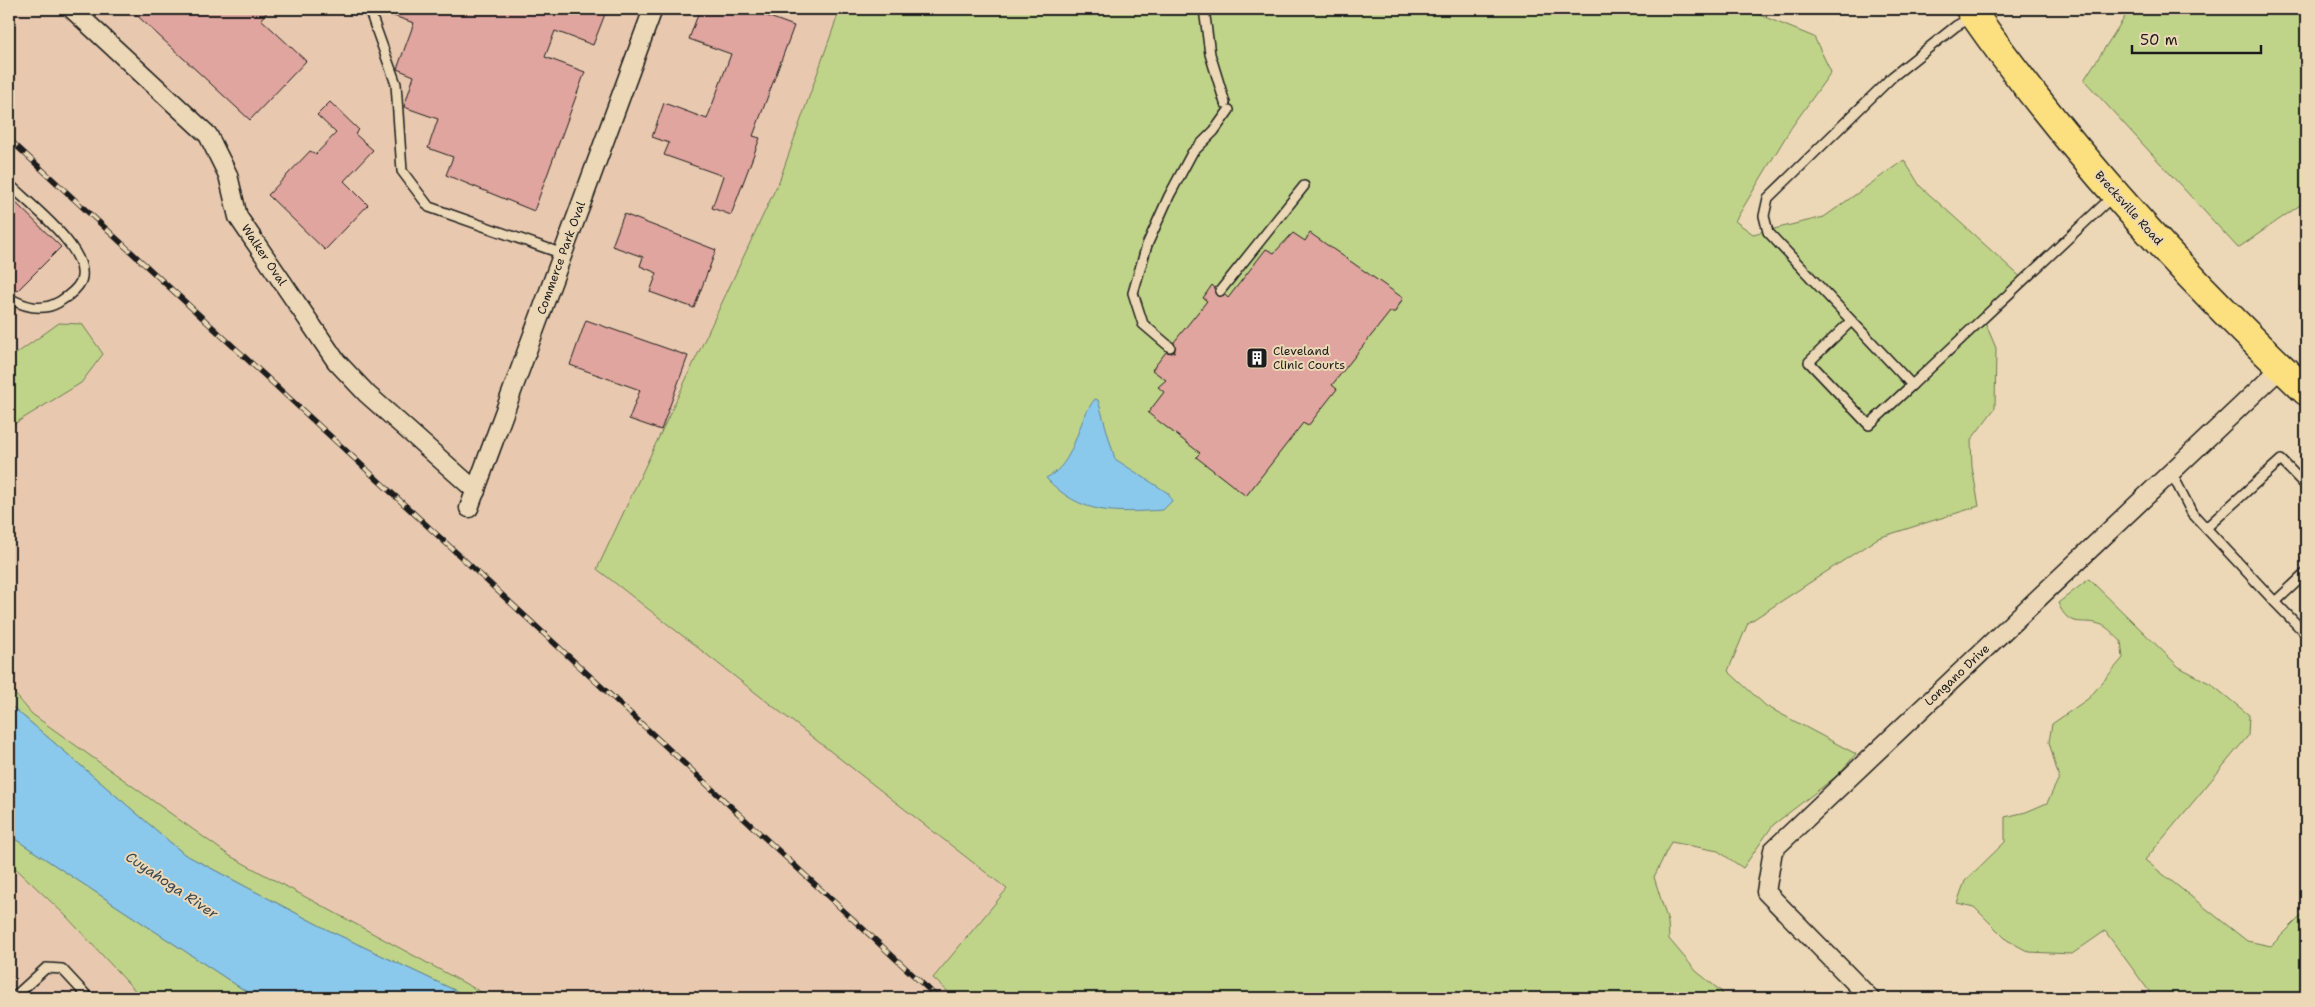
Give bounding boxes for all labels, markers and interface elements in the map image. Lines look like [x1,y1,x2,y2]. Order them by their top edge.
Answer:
scale bar [2132,22,2261,54]
text: 50 m [2140,30,2178,50]
street label: Brecksville Road [2091,167,2167,249]
street label: Commerce Park Oval [533,199,589,317]
street label: Walker Oval [238,221,291,289]
place label: Cleveland Clinic Courts [1273,343,1345,373]
building icon: Cleveland Clinic Courts [1245,346,1269,370]
street label: Longano Drive [1921,640,1993,709]
water label: Cuyahoga River [122,847,222,923]

